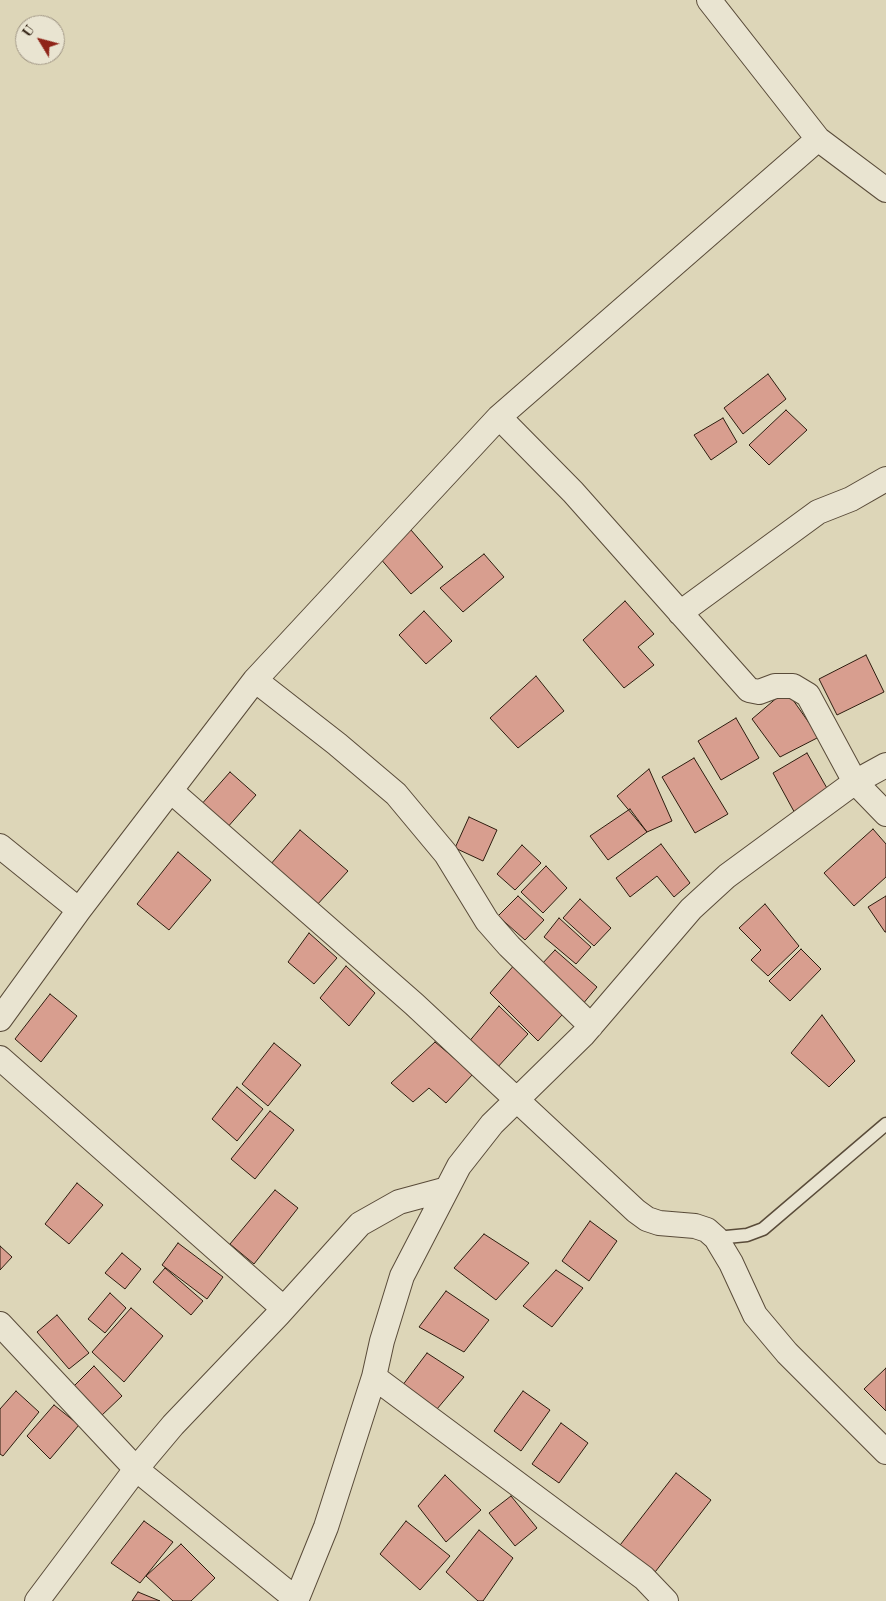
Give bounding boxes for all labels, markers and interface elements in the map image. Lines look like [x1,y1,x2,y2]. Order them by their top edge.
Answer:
north arrow [15,15,65,65]
text: U [20,23,38,40]

